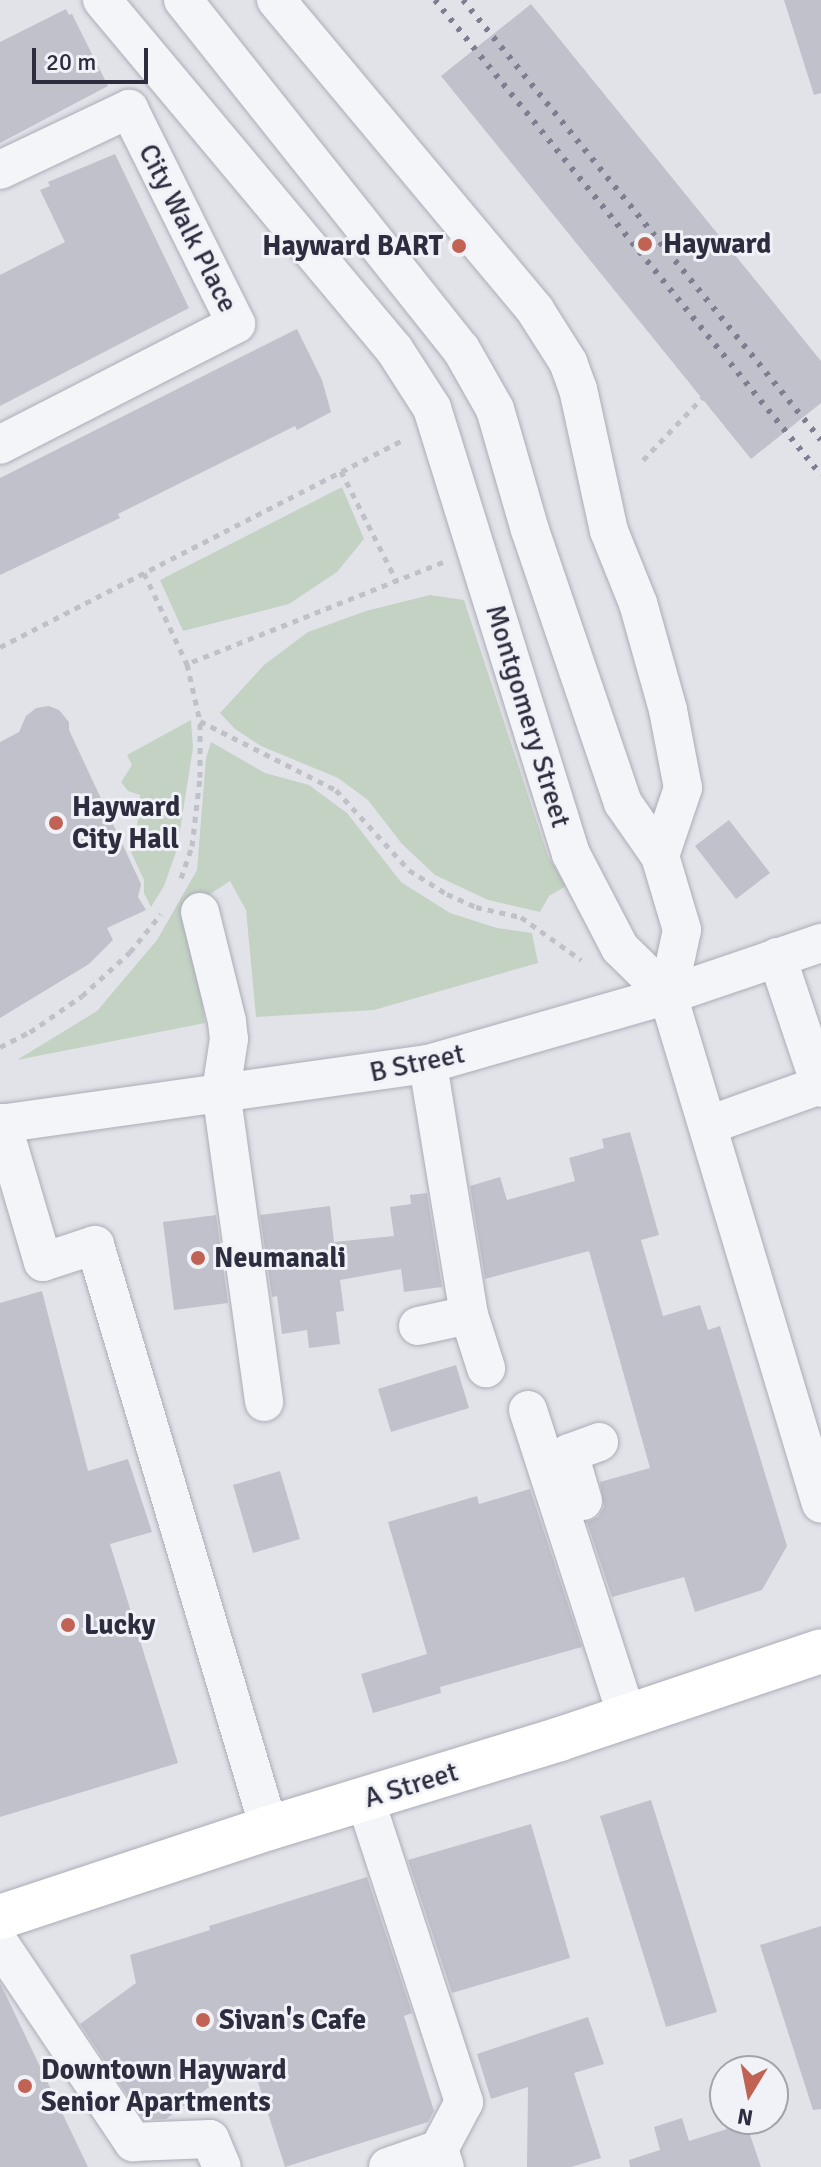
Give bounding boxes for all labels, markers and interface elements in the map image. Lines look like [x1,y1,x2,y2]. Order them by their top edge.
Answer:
scale bar [36,32,152,82]
text: 20 m [46,47,96,77]
street label: City Walk Place [131,138,245,318]
place label: Hayward [663,227,771,261]
place label: Hayward BART [262,229,443,263]
marker: Hayward [634,233,656,255]
marker: Hayward BART [450,237,468,255]
street label: Montgomery Street [478,601,578,831]
place label: Hayward City Hall [72,790,180,856]
marker: Hayward City Hall [47,814,65,832]
street label: B Street [367,1037,467,1089]
place label: Neumanali [214,1241,346,1275]
marker: Neumanali [189,1249,207,1267]
place label: Lucky [84,1608,155,1642]
marker: Lucky [59,1616,77,1634]
street label: A Street [360,1755,462,1815]
place label: Sivan's Cafe [219,2003,366,2037]
marker: Sivan's Cafe [194,2011,212,2029]
place label: Downtown Hayward Senior Apartments [41,2053,287,2119]
north arrow [709,2055,789,2135]
marker: Downtown Hayward Senior Apartments [16,2077,34,2095]
text: N [735,2103,755,2132]

